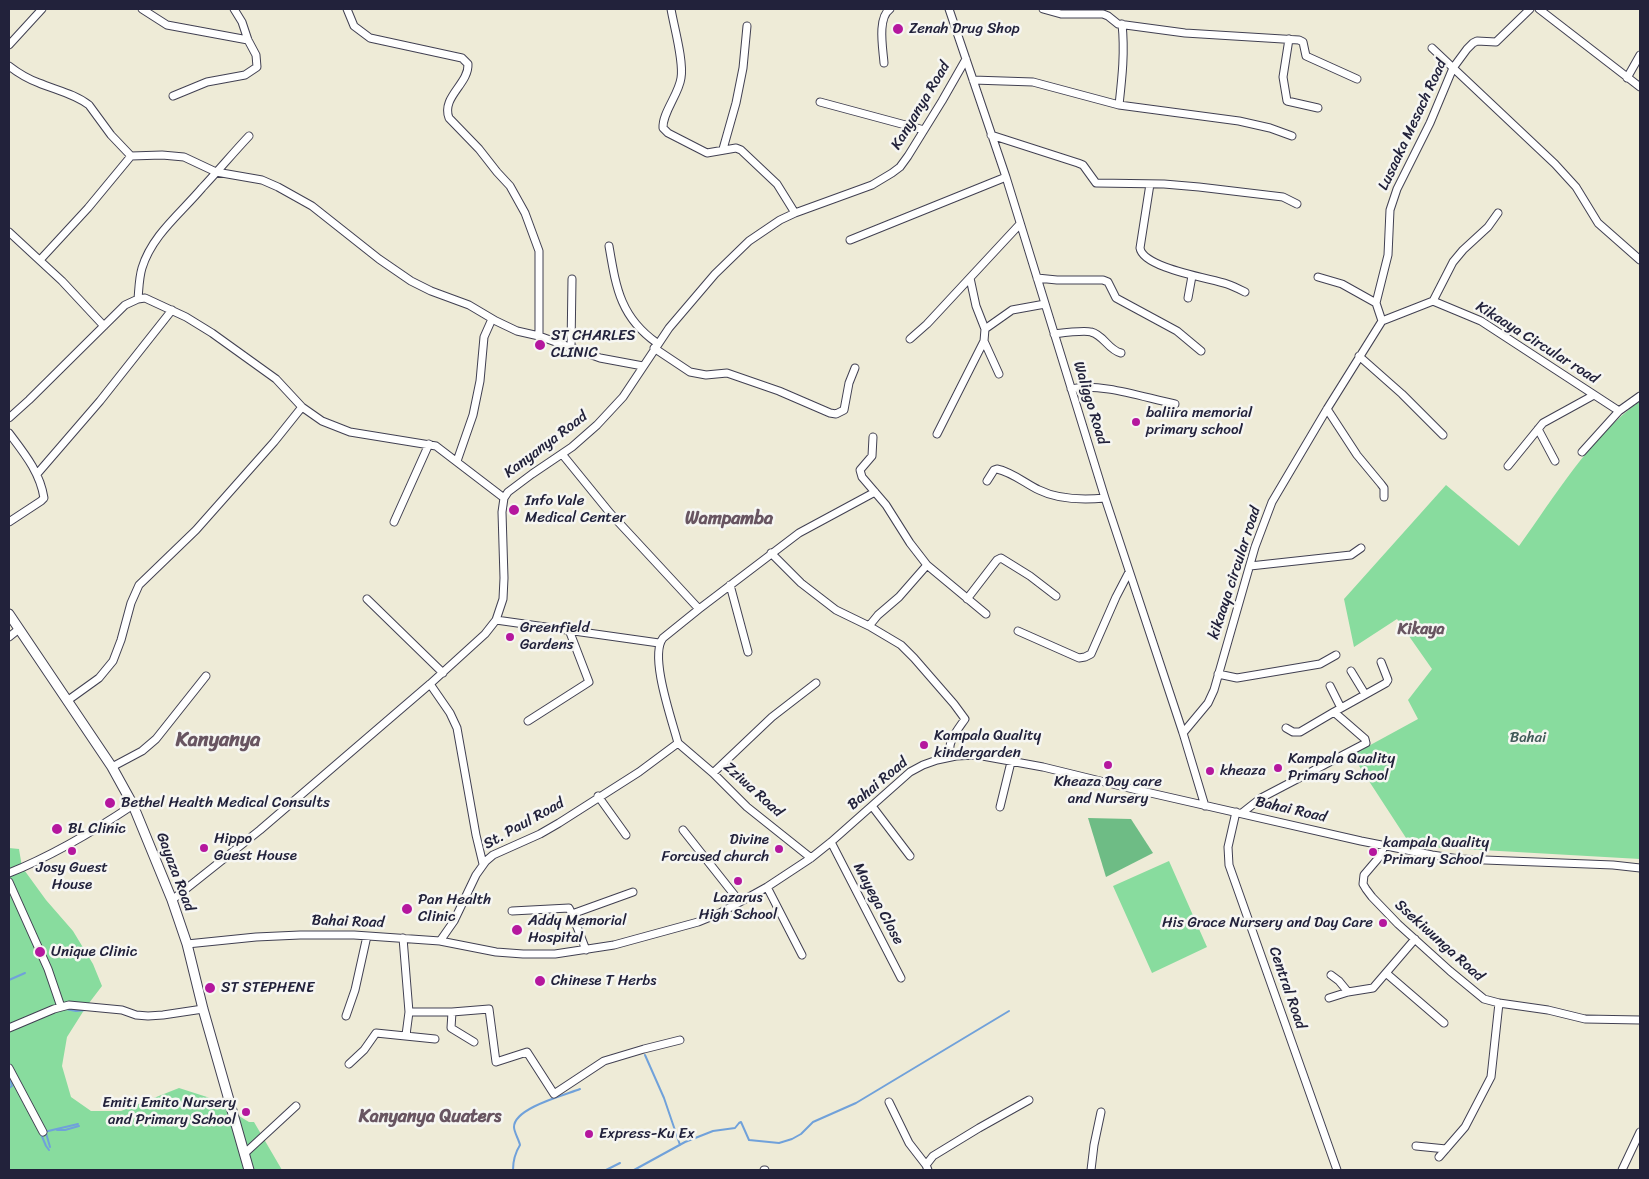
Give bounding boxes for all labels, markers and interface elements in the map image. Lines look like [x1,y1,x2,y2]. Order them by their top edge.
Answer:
place label: Zenah Drug Shop [909,20,1020,38]
marker: Zenah Drug Shop [891,22,905,36]
street label: Lusaaka Mesach Road [1375,57,1451,193]
street label: Kanyanya Road [888,59,954,153]
street label: Kikaaya Circular road [1472,298,1602,388]
place label: ST CHARLES CLINIC [551,327,636,362]
marker: ST CHARLES CLINIC [533,338,547,352]
street label: Waliggo Road [1069,359,1111,447]
place label: baliira memorial primary school [1146,404,1252,439]
street label: Kanyanya Road [501,408,591,482]
marker: baliira memorial primary school [1130,416,1142,428]
place label: Info Vale Medical Center [525,492,626,527]
marker: Info Vale Medical Center [507,503,521,517]
street label: kikaaya circular road [1205,504,1265,642]
district label: Wampamba [685,508,773,530]
place label: Greenfield Gardens [520,619,590,654]
district label: Kikaya [1397,620,1445,640]
marker: Greenfield Gardens [504,631,516,643]
place label: Kampala Quality kindergarden [934,727,1041,762]
district label: Kanyanya [176,729,260,753]
park label: Bahai [1510,729,1546,747]
marker: Kampala Quality kindergarden [918,739,930,751]
place label: Kampala Quality Primary School [1288,750,1395,785]
street label: Bahai Road [844,754,912,814]
street label: Zziwa Road [719,759,787,821]
marker: Kheaza Day care and Nursery [1102,759,1114,771]
place label: kheaza [1220,762,1266,780]
marker: Kampala Quality Primary School [1272,762,1284,774]
marker: kheaza [1204,765,1216,777]
place label: Kheaza Day care and Nursery [1054,773,1162,808]
street label: Bahai Road [1254,793,1328,827]
place label: Bethel Health Medical Consults [121,794,330,812]
street label: St. Paul Road [481,794,567,854]
marker: Bethel Health Medical Consults [103,796,117,810]
place label: BL Clinic [68,820,126,838]
marker: BL Clinic [50,822,64,836]
street label: Gayaza Road [152,830,198,914]
place label: Hippo Guest House [214,830,297,865]
place label: Divine Forcused church [661,831,769,866]
place label: kampala Quality Primary School [1383,834,1489,869]
marker: Hippo Guest House [198,842,210,854]
marker: Divine Forcused church [773,843,785,855]
marker: Josy Guest House [66,845,78,857]
marker: kampala Quality Primary School [1367,846,1379,858]
place label: Josy Guest House [36,859,108,894]
street label: Mayega Close [849,860,907,948]
marker: Lazarus High School [732,875,744,887]
place label: Lazarus High School [699,889,777,924]
place label: Pan Health Clinic [418,891,491,926]
street label: Ssekiwunga Road [1391,896,1487,986]
marker: Pan Health Clinic [400,902,414,916]
street label: Bahai Road [311,912,385,932]
place label: Addy Memorial Hospital [528,912,626,947]
place label: His Grace Nursery and Day Care [1162,914,1373,932]
marker: His Grace Nursery and Day Care [1377,917,1389,929]
marker: Addy Memorial Hospital [510,923,524,937]
place label: Unique Clinic [51,943,137,961]
marker: Unique Clinic [33,945,47,959]
street label: Central Road [1265,945,1309,1031]
place label: Chinese T Herbs [551,972,656,990]
marker: Chinese T Herbs [533,974,547,988]
place label: ST STEPHENE [221,979,314,997]
marker: ST STEPHENE [203,981,217,995]
place label: Emiti Emito Nursery and Primary School [102,1094,236,1129]
marker: Emiti Emito Nursery and Primary School [240,1106,252,1118]
district label: Kanyanya Quaters [359,1106,501,1128]
place label: Express-Ku Ex [599,1125,695,1143]
marker: Express-Ku Ex [583,1128,595,1140]

